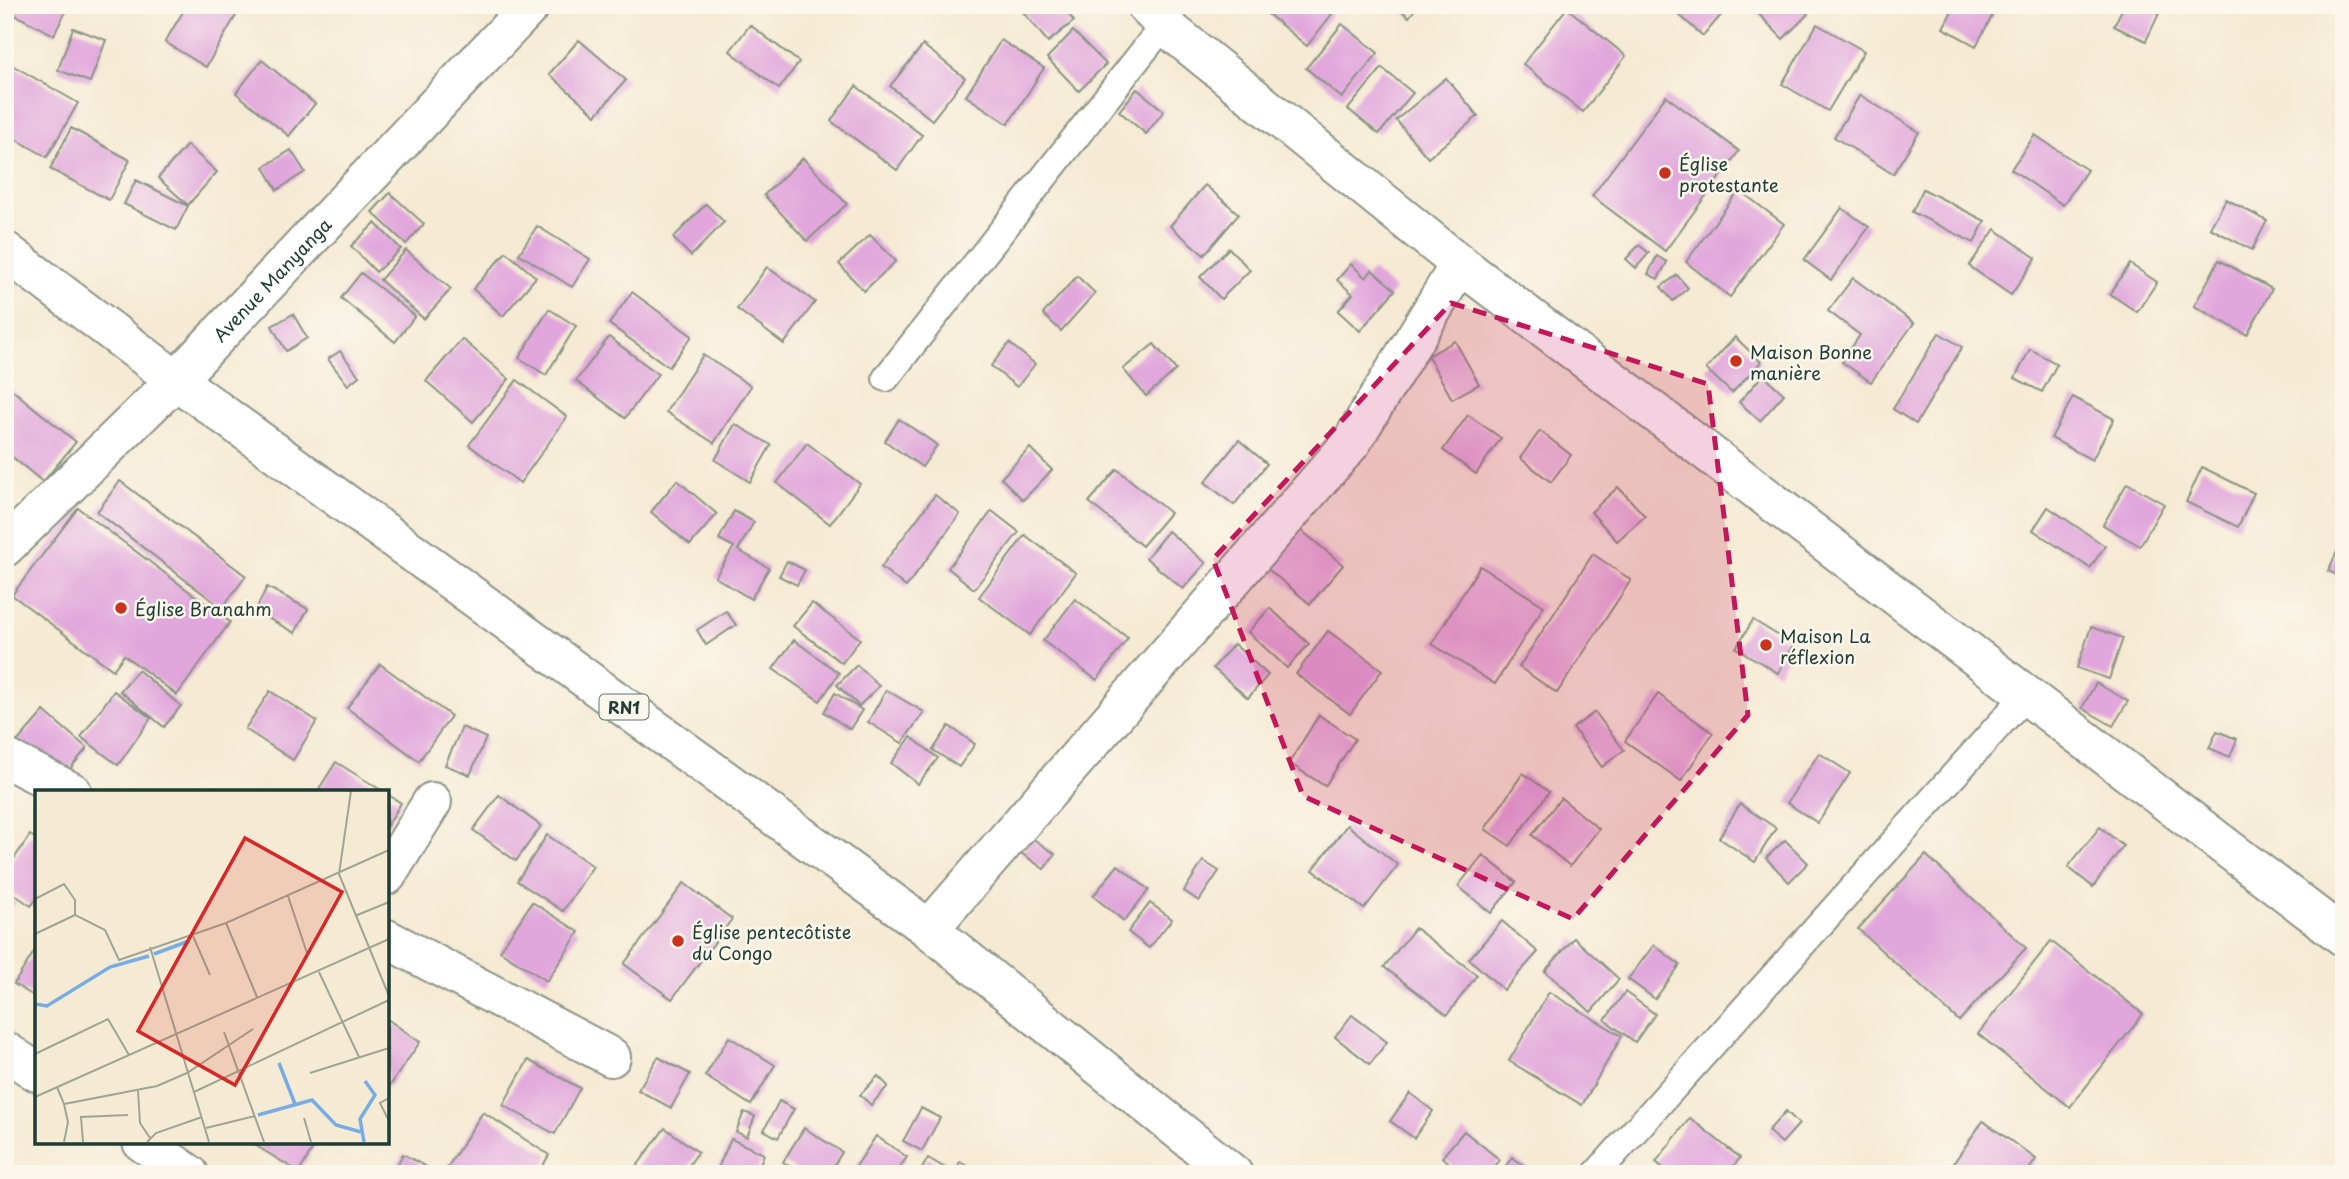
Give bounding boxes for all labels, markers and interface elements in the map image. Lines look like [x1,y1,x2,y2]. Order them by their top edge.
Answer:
place label: Église protestante [1679,150,1779,198]
marker: Église protestante [1657,165,1673,181]
street label: Avenue Manyanga [206,210,338,347]
place label: Maison Bonne manière [1750,338,1872,386]
marker: Maison Bonne manière [1728,353,1744,369]
place label: Église Branahm [135,595,272,622]
marker: Église Branahm [113,600,129,616]
place label: Maison La réflexion [1780,622,1871,670]
marker: Maison La réflexion [1758,637,1774,653]
road number: RN1 [600,694,648,720]
inset map [35,790,388,1144]
place label: Église pentecôtiste du Congo [692,918,851,966]
marker: Église pentecôtiste du Congo [670,933,686,949]

